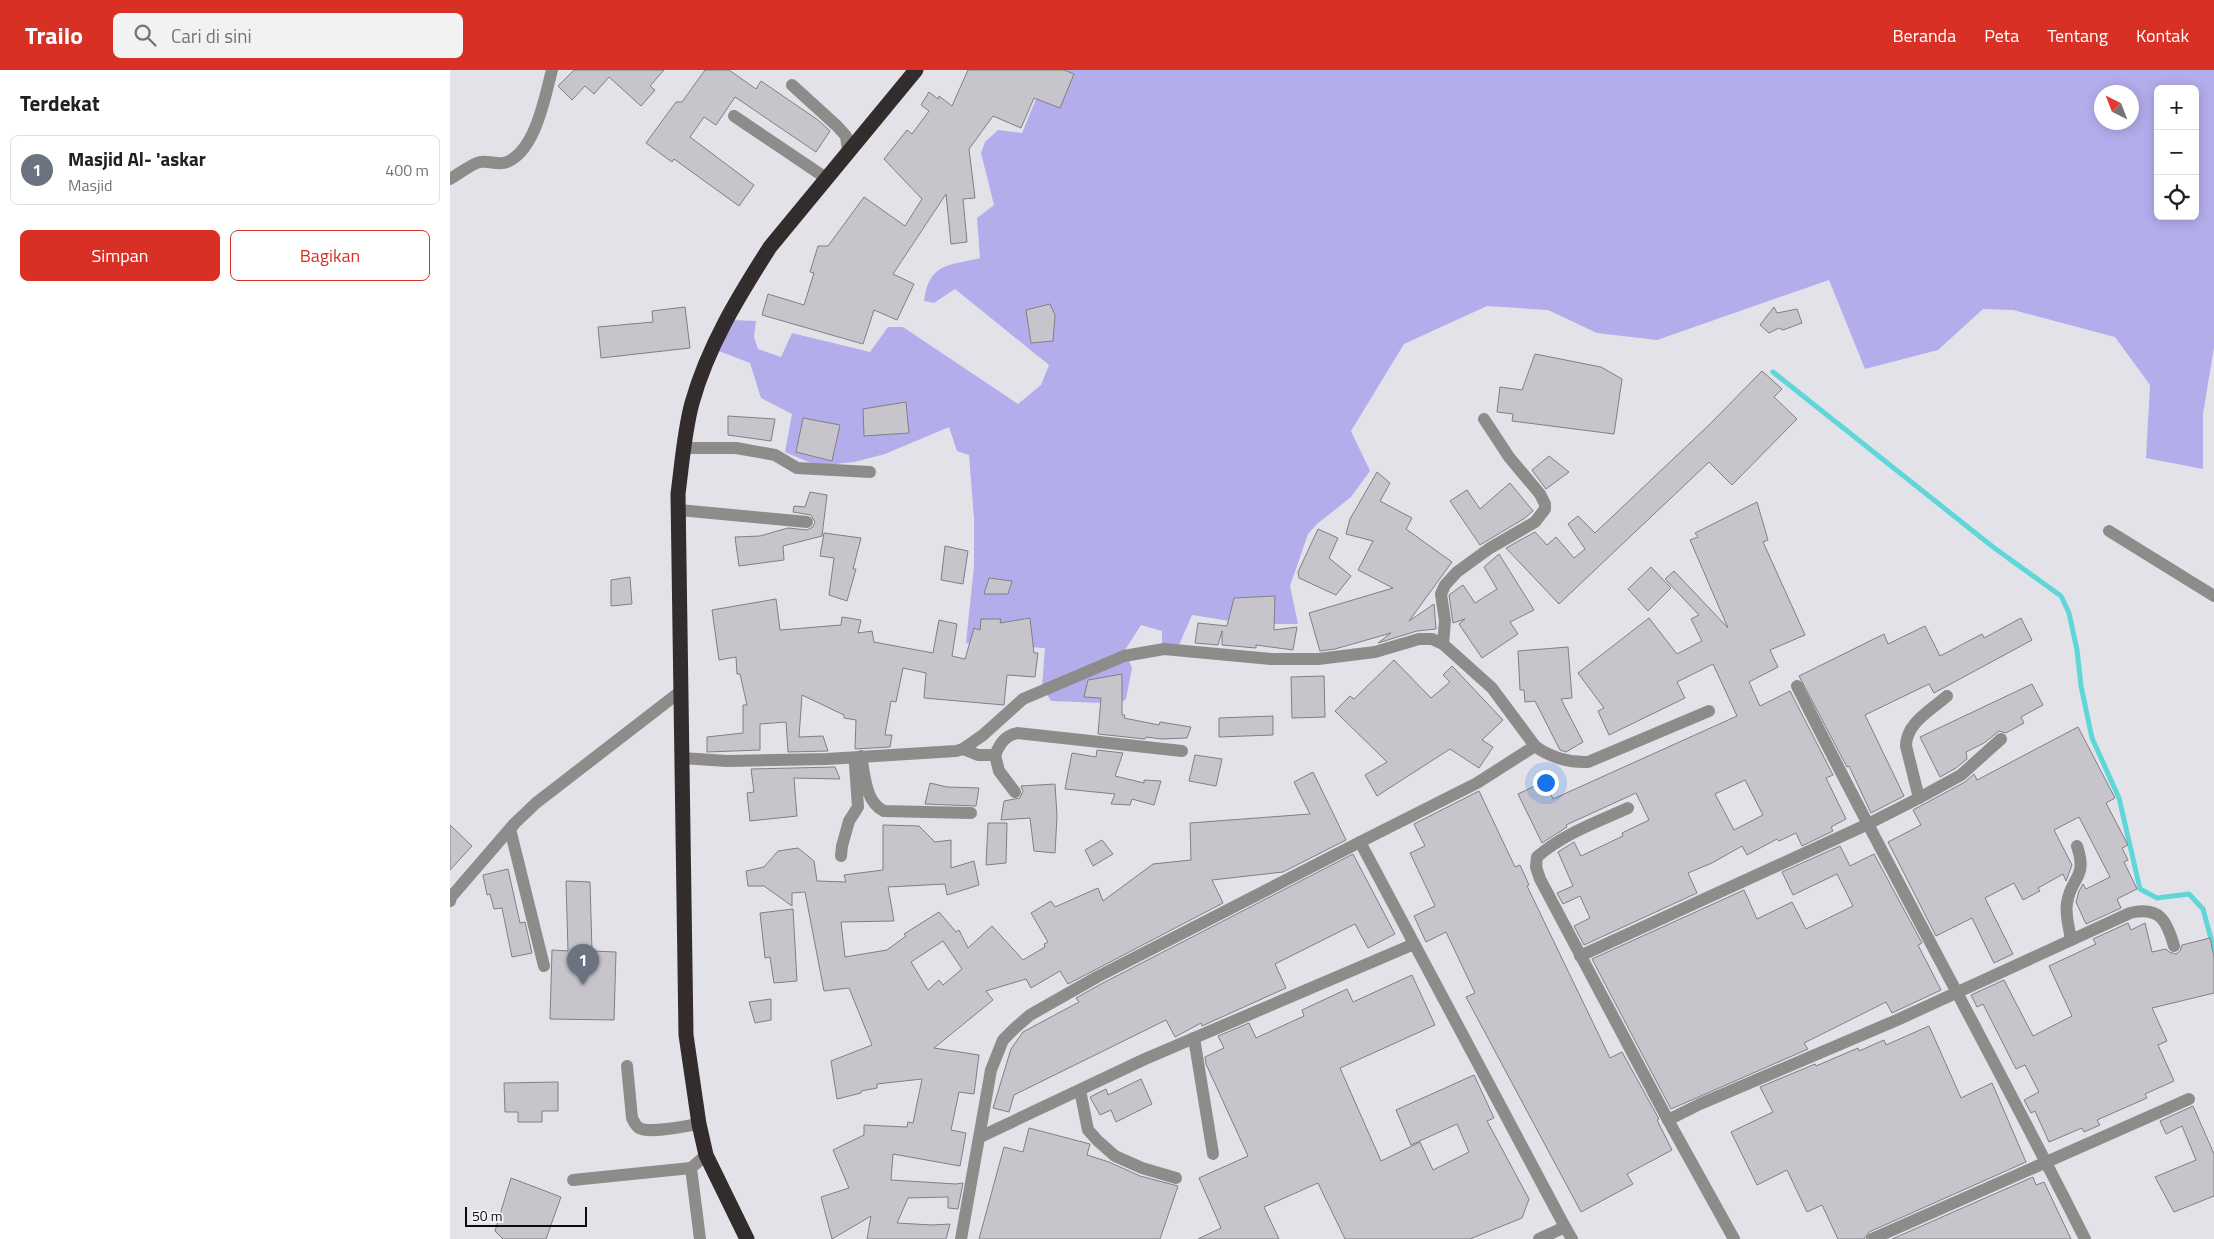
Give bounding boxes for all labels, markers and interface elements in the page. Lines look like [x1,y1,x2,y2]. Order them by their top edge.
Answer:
search box [113,13,463,58]
text: Trailo [25,17,83,53]
icon: search [131,21,159,49]
text: Cari di sini [171,21,252,50]
text: Beranda [1893,22,1956,49]
text: Peta [1984,22,2019,49]
text: Tentang [2047,22,2108,49]
text: Kontak [2136,22,2189,49]
north arrow [2094,85,2139,130]
map controls [2154,85,2199,220]
button: + [2154,85,2199,130]
text: Terdekat [20,87,100,119]
button: − [2154,130,2199,175]
text: Masjid Al- 'askar [68,144,206,173]
text: 1 [33,158,41,182]
text: 400 m [385,158,429,182]
text: Masjid [68,173,112,197]
button: locate [2154,175,2199,220]
button: Simpan [20,230,220,281]
button: Bagikan [230,230,430,281]
your location [1533,770,1559,796]
pin: 1 [567,944,599,985]
scale bar [465,1204,588,1227]
text: 50 m [472,1205,502,1226]

